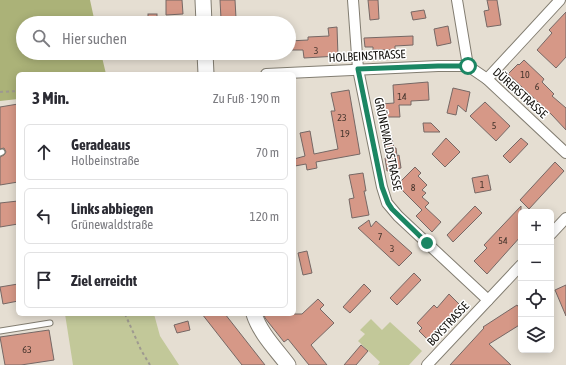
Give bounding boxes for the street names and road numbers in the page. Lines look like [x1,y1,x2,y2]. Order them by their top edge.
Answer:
street label: HOLBEINSTRASSE [328,47,406,65]
street label: DÜRERSTRASSE [490,65,550,121]
street label: GRÜNEWALDSTRASSE [371,96,405,192]
street label: BOYSTRASSE [424,299,472,349]

